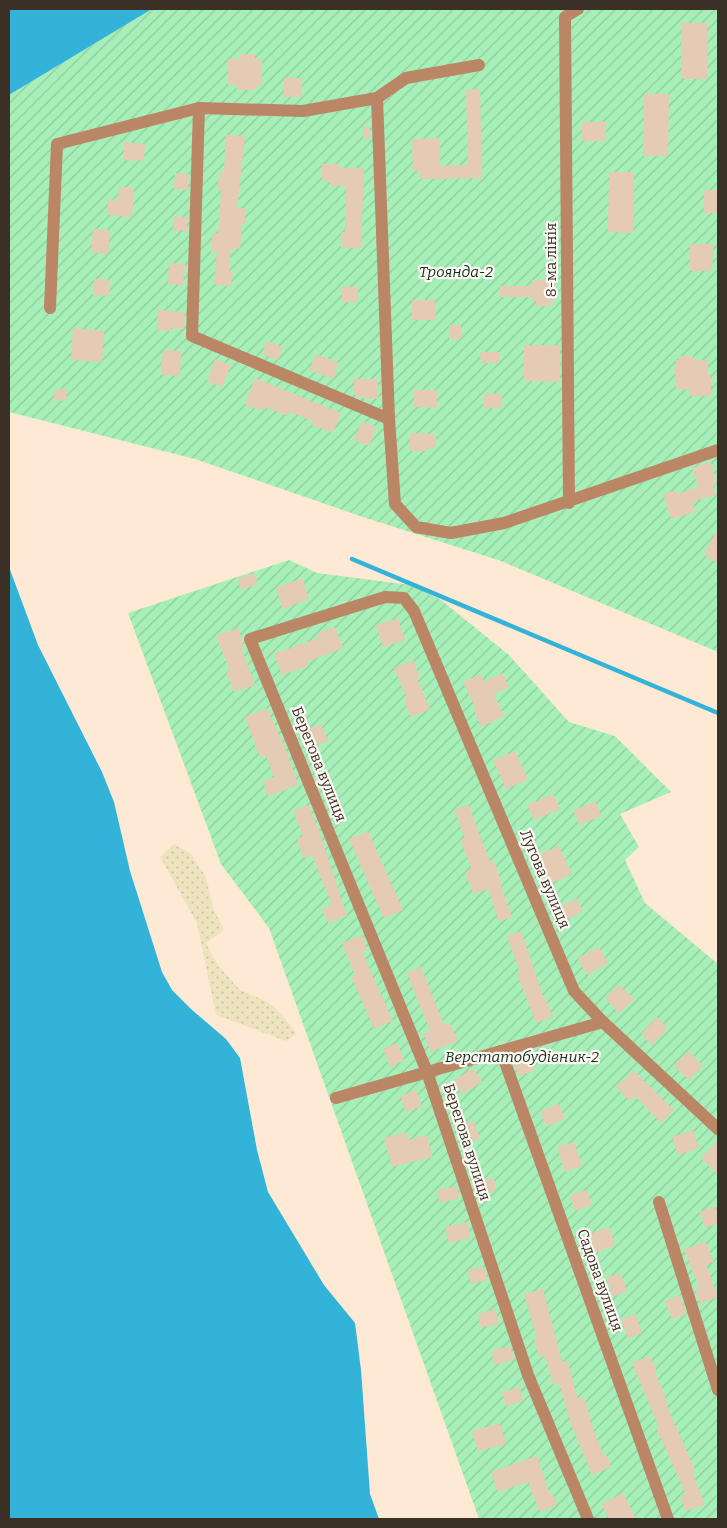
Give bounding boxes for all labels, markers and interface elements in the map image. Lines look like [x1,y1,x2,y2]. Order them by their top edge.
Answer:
street label: 8-ма лінія [542,223,560,297]
park label: Троянда-2 [419,263,493,281]
street label: Берегова вулиця [288,704,350,824]
street label: Лугова вулиця [516,827,574,931]
park label: Верстатобудівник-2 [445,1048,599,1066]
street label: Берегова вулиця [440,1081,494,1203]
street label: Садова вулиця [573,1226,627,1334]

